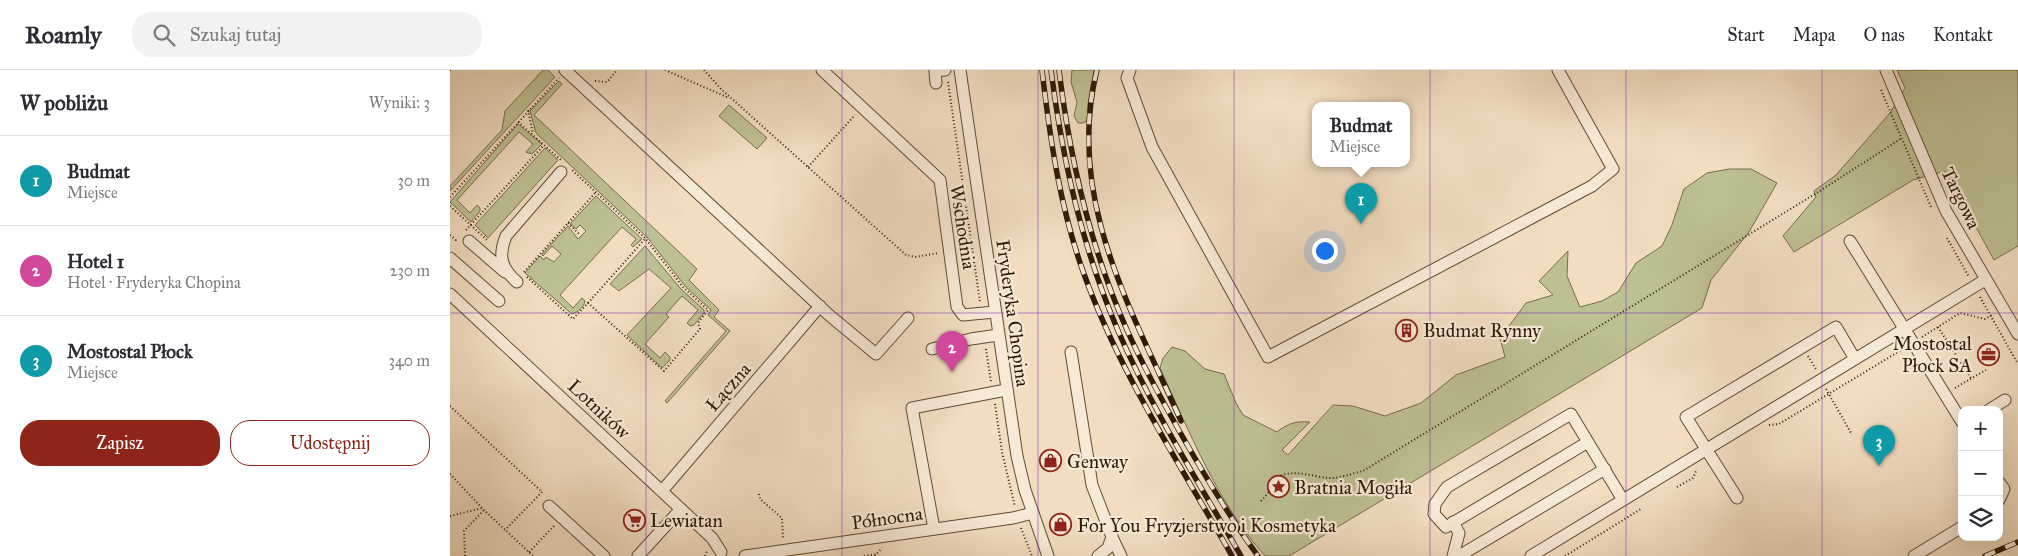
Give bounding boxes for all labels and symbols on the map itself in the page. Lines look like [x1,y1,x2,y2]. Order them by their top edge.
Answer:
street label: Targowa [1935,163,1986,234]
street label: Wschodnia [945,183,981,272]
pin: 1 [1345,183,1377,224]
street label: Fryderyka Chopina [991,238,1035,389]
your location [1312,238,1338,264]
building icon: Budmat Rynny [1395,318,1419,342]
place label: Budmat Rynny [1423,319,1542,342]
pin: 2 [936,331,968,372]
place label: Mostostal Płock SA [1893,332,1973,377]
office icon: Mostostal Płock SA [1976,342,2000,366]
street label: Łączna [701,357,756,416]
street label: Lotników [563,374,635,444]
pin: 3 [1863,425,1895,466]
shop icon: Genway [1039,449,1063,473]
place label: Genway [1067,450,1129,473]
place icon: Bratnia Mogiła [1266,475,1290,499]
place label: Bratnia Mogiła [1294,476,1413,500]
street label: Północna [850,501,925,534]
supermarket icon: Lewiatan [622,508,646,532]
place label: Lewiatan [650,509,723,532]
shop icon: For You Fryzjerstwo i Kosmetyka [1049,513,1073,537]
place label: For You Fryzjerstwo i Kosmetyka [1077,514,1337,537]

